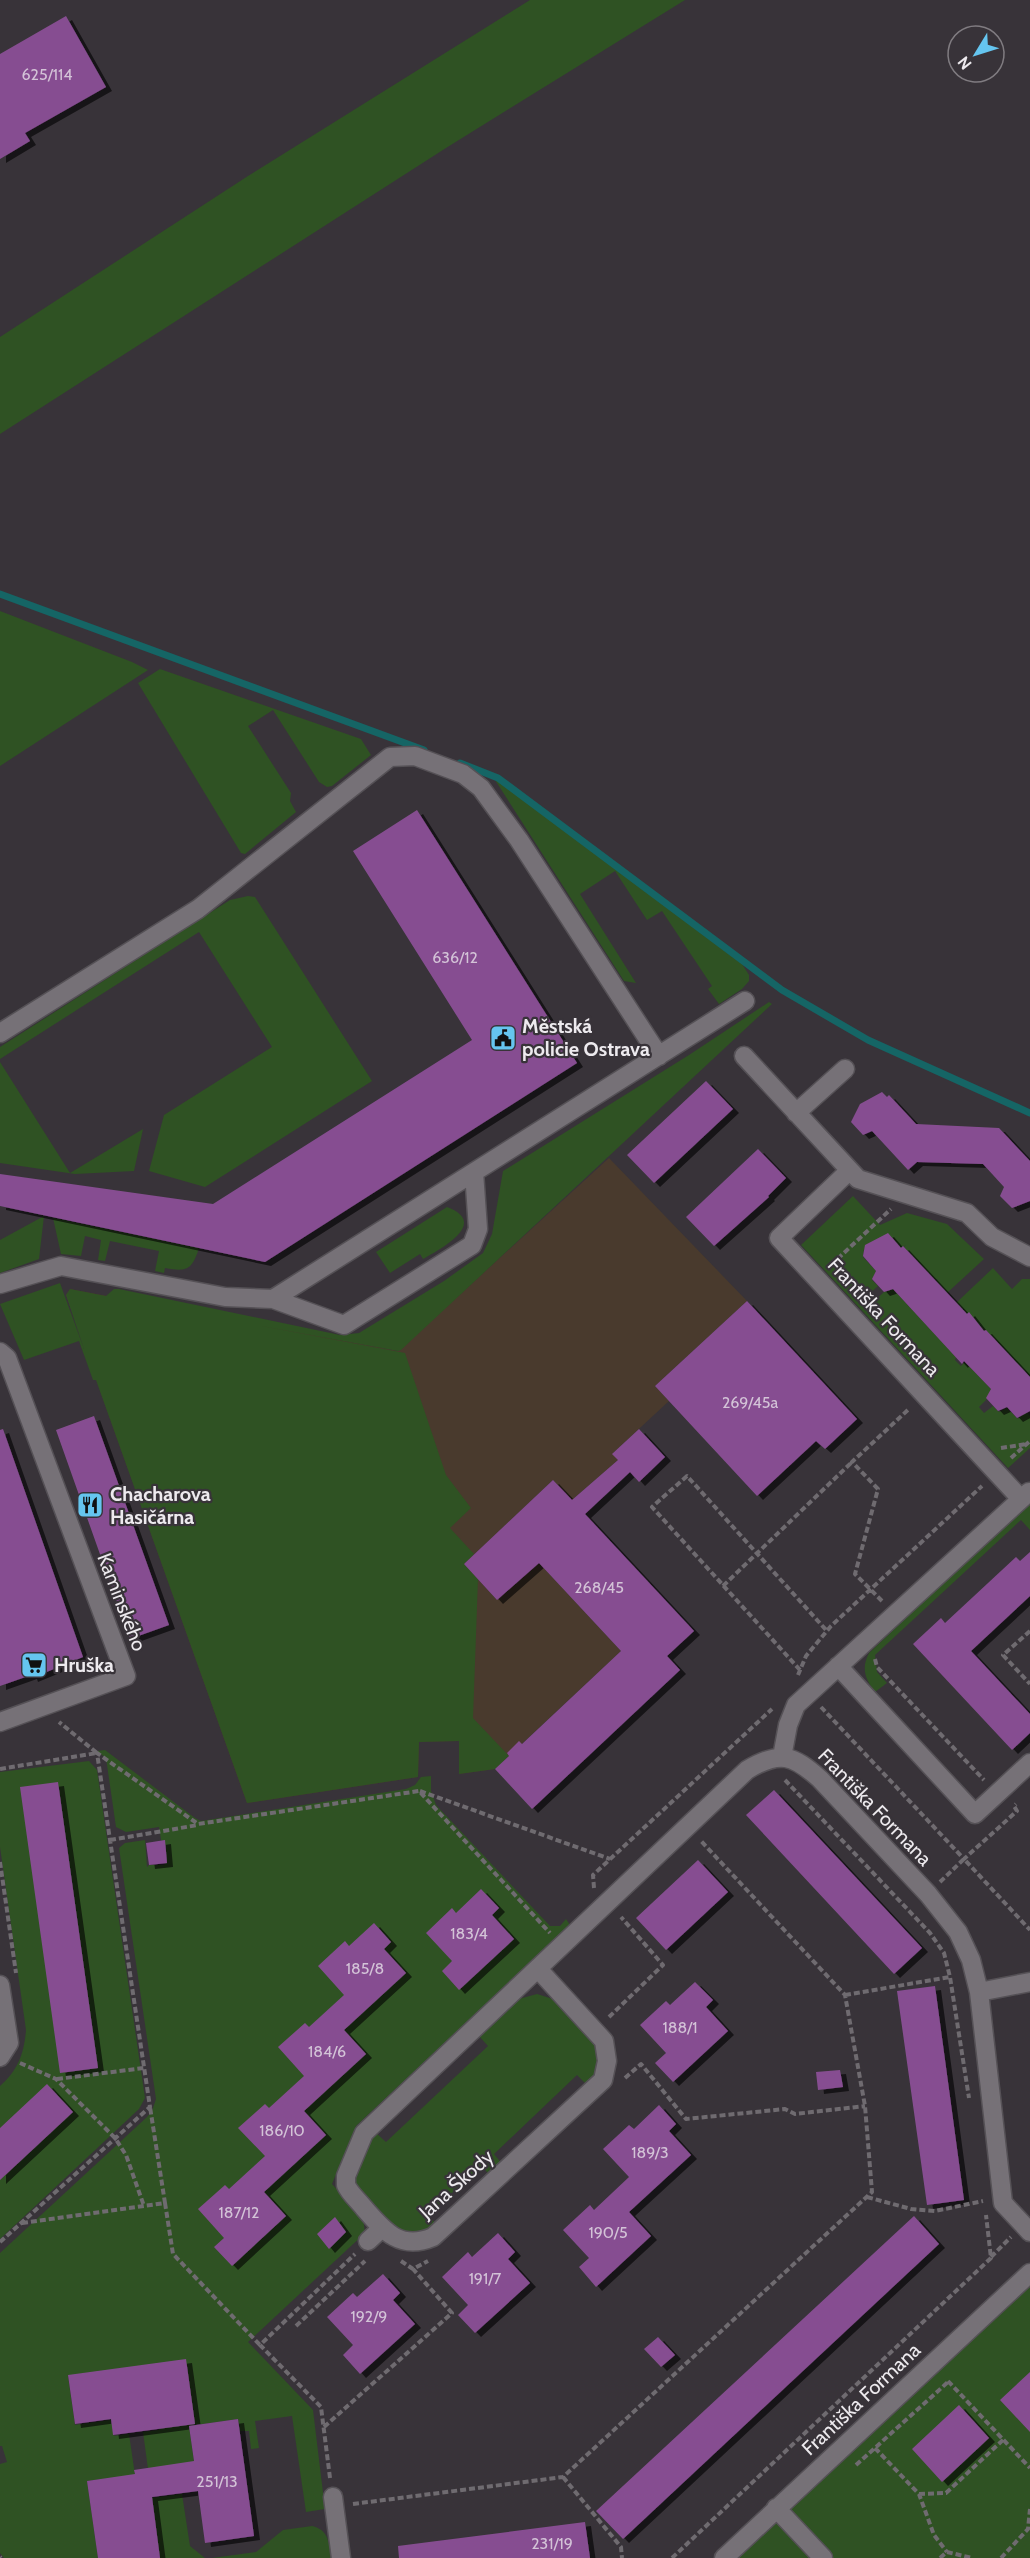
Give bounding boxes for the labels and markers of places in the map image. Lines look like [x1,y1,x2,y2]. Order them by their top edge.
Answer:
place label: Městská policie Ostrava [522,1014,650,1061]
public building icon: Městská policie Ostrava [488,1023,518,1053]
place label: Chacharova Hasičárna [110,1482,211,1529]
restaurant icon: Chacharova Hasičárna [75,1490,105,1520]
supermarket icon: Hruška [19,1650,49,1680]
place label: Hruška [54,1653,114,1677]

